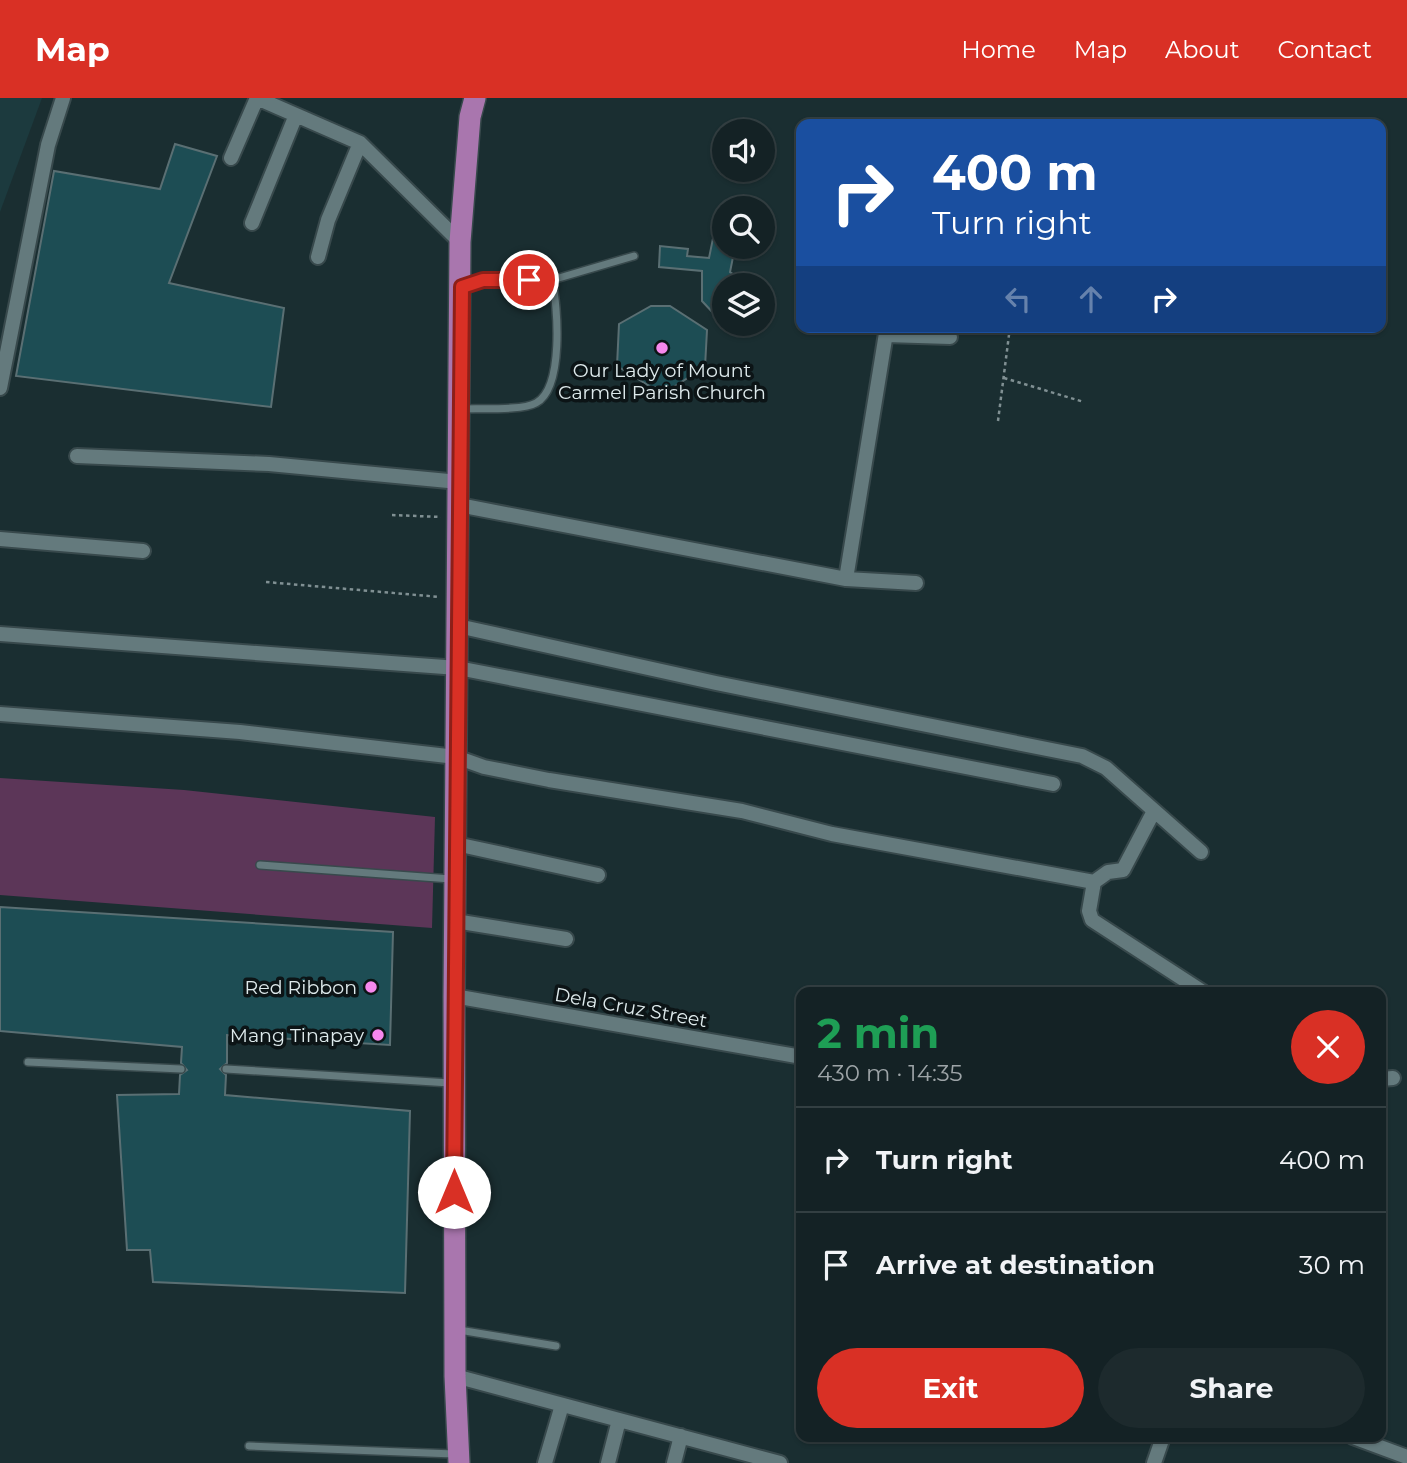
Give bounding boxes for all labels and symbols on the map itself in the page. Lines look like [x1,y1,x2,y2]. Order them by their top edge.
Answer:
pin [499,250,559,310]
marker: Our Lady of Mount Carmel Parish Church [654,340,670,356]
place label: Our Lady of Mount Carmel Parish Church [558,359,766,404]
place label: Red Ribbon [245,976,357,999]
marker: Red Ribbon [363,979,379,995]
street label: Dela Cruz Street [553,983,709,1032]
place label: Mang Tinapay [230,1024,365,1047]
marker: Mang Tinapay [370,1027,386,1043]
position arrow [417,1155,491,1229]

